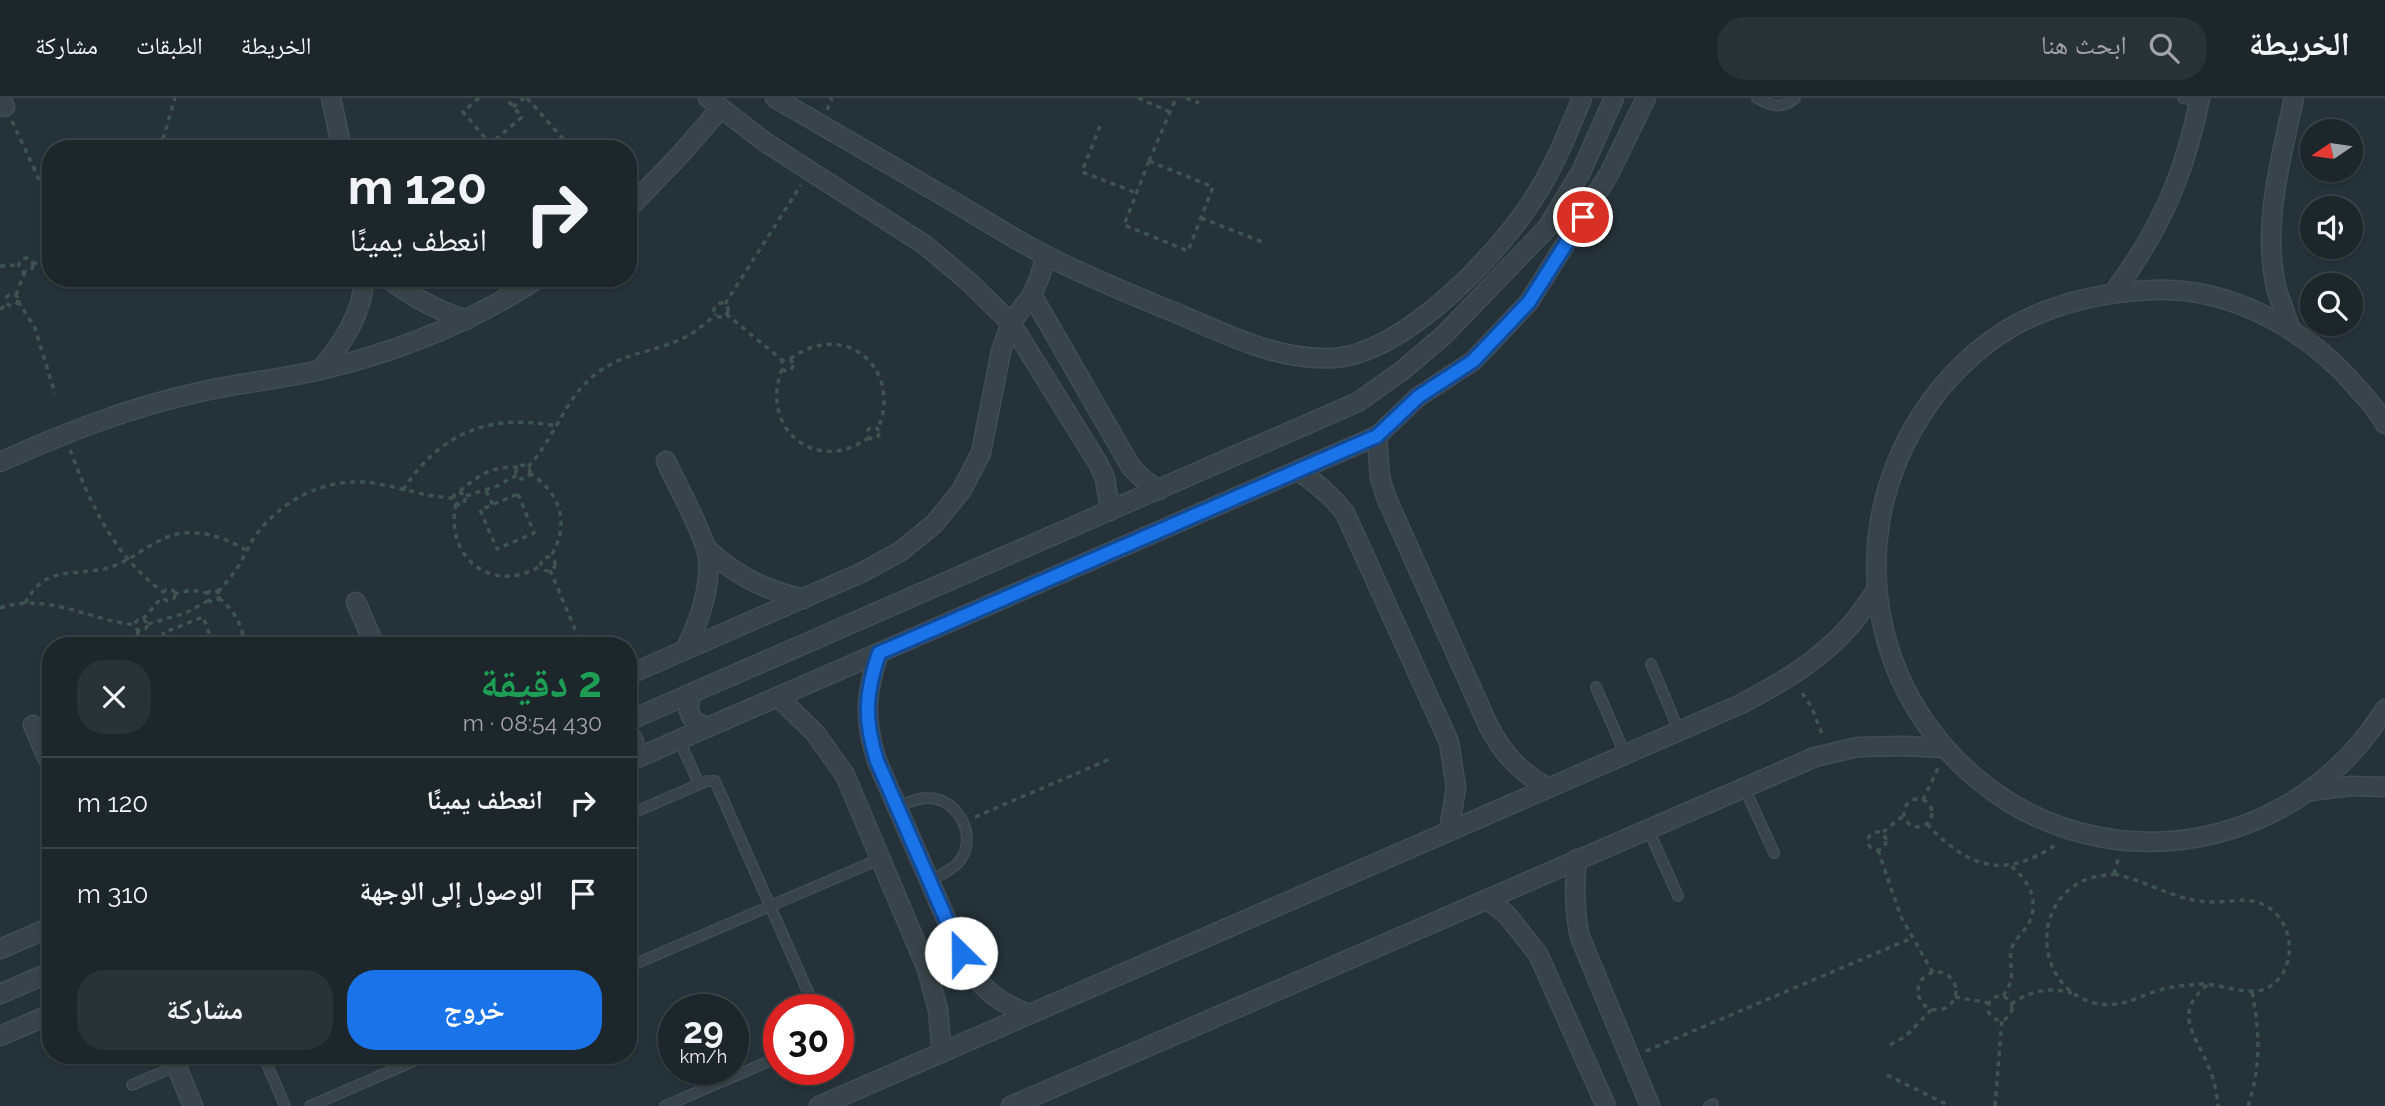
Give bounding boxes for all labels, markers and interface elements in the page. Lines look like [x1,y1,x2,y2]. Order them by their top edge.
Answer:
search box [1717,17,2207,80]
text: الخريطة [2249,24,2350,63]
icon: search [2145,29,2183,67]
text: ابحث هنا [2041,30,2127,60]
text: مشاركة [35,31,98,60]
text: الطبقات [136,31,203,60]
text: الخريطة [241,31,311,60]
north arrow [2300,119,2362,182]
map controls [2300,119,2363,336]
text: 120 m [348,158,487,215]
icon: right [511,168,602,259]
pin [1553,187,1613,247]
button: sound [2300,196,2363,259]
icon: arrive [1564,198,1602,236]
text: انعطف يمينًا [350,221,487,258]
button: search [2300,273,2363,336]
text: 2 دقيقة [480,658,602,707]
button: close [77,660,151,734]
text: 430 m · 08:54 [463,709,602,736]
icon: right [564,784,602,822]
text: انعطف يمينًا [426,785,543,815]
text: 120 m [77,788,148,818]
icon: arrive [564,875,602,913]
text: الوصول إلى الوجهة [360,876,543,906]
text: 310 m [77,879,148,909]
position arrow [924,916,998,990]
button: مشاركة [77,970,333,1050]
button: خروج [347,970,602,1050]
speed limit sign: 30 [763,994,854,1085]
text: 29 [683,1010,724,1051]
text: km/h [680,1046,727,1067]

